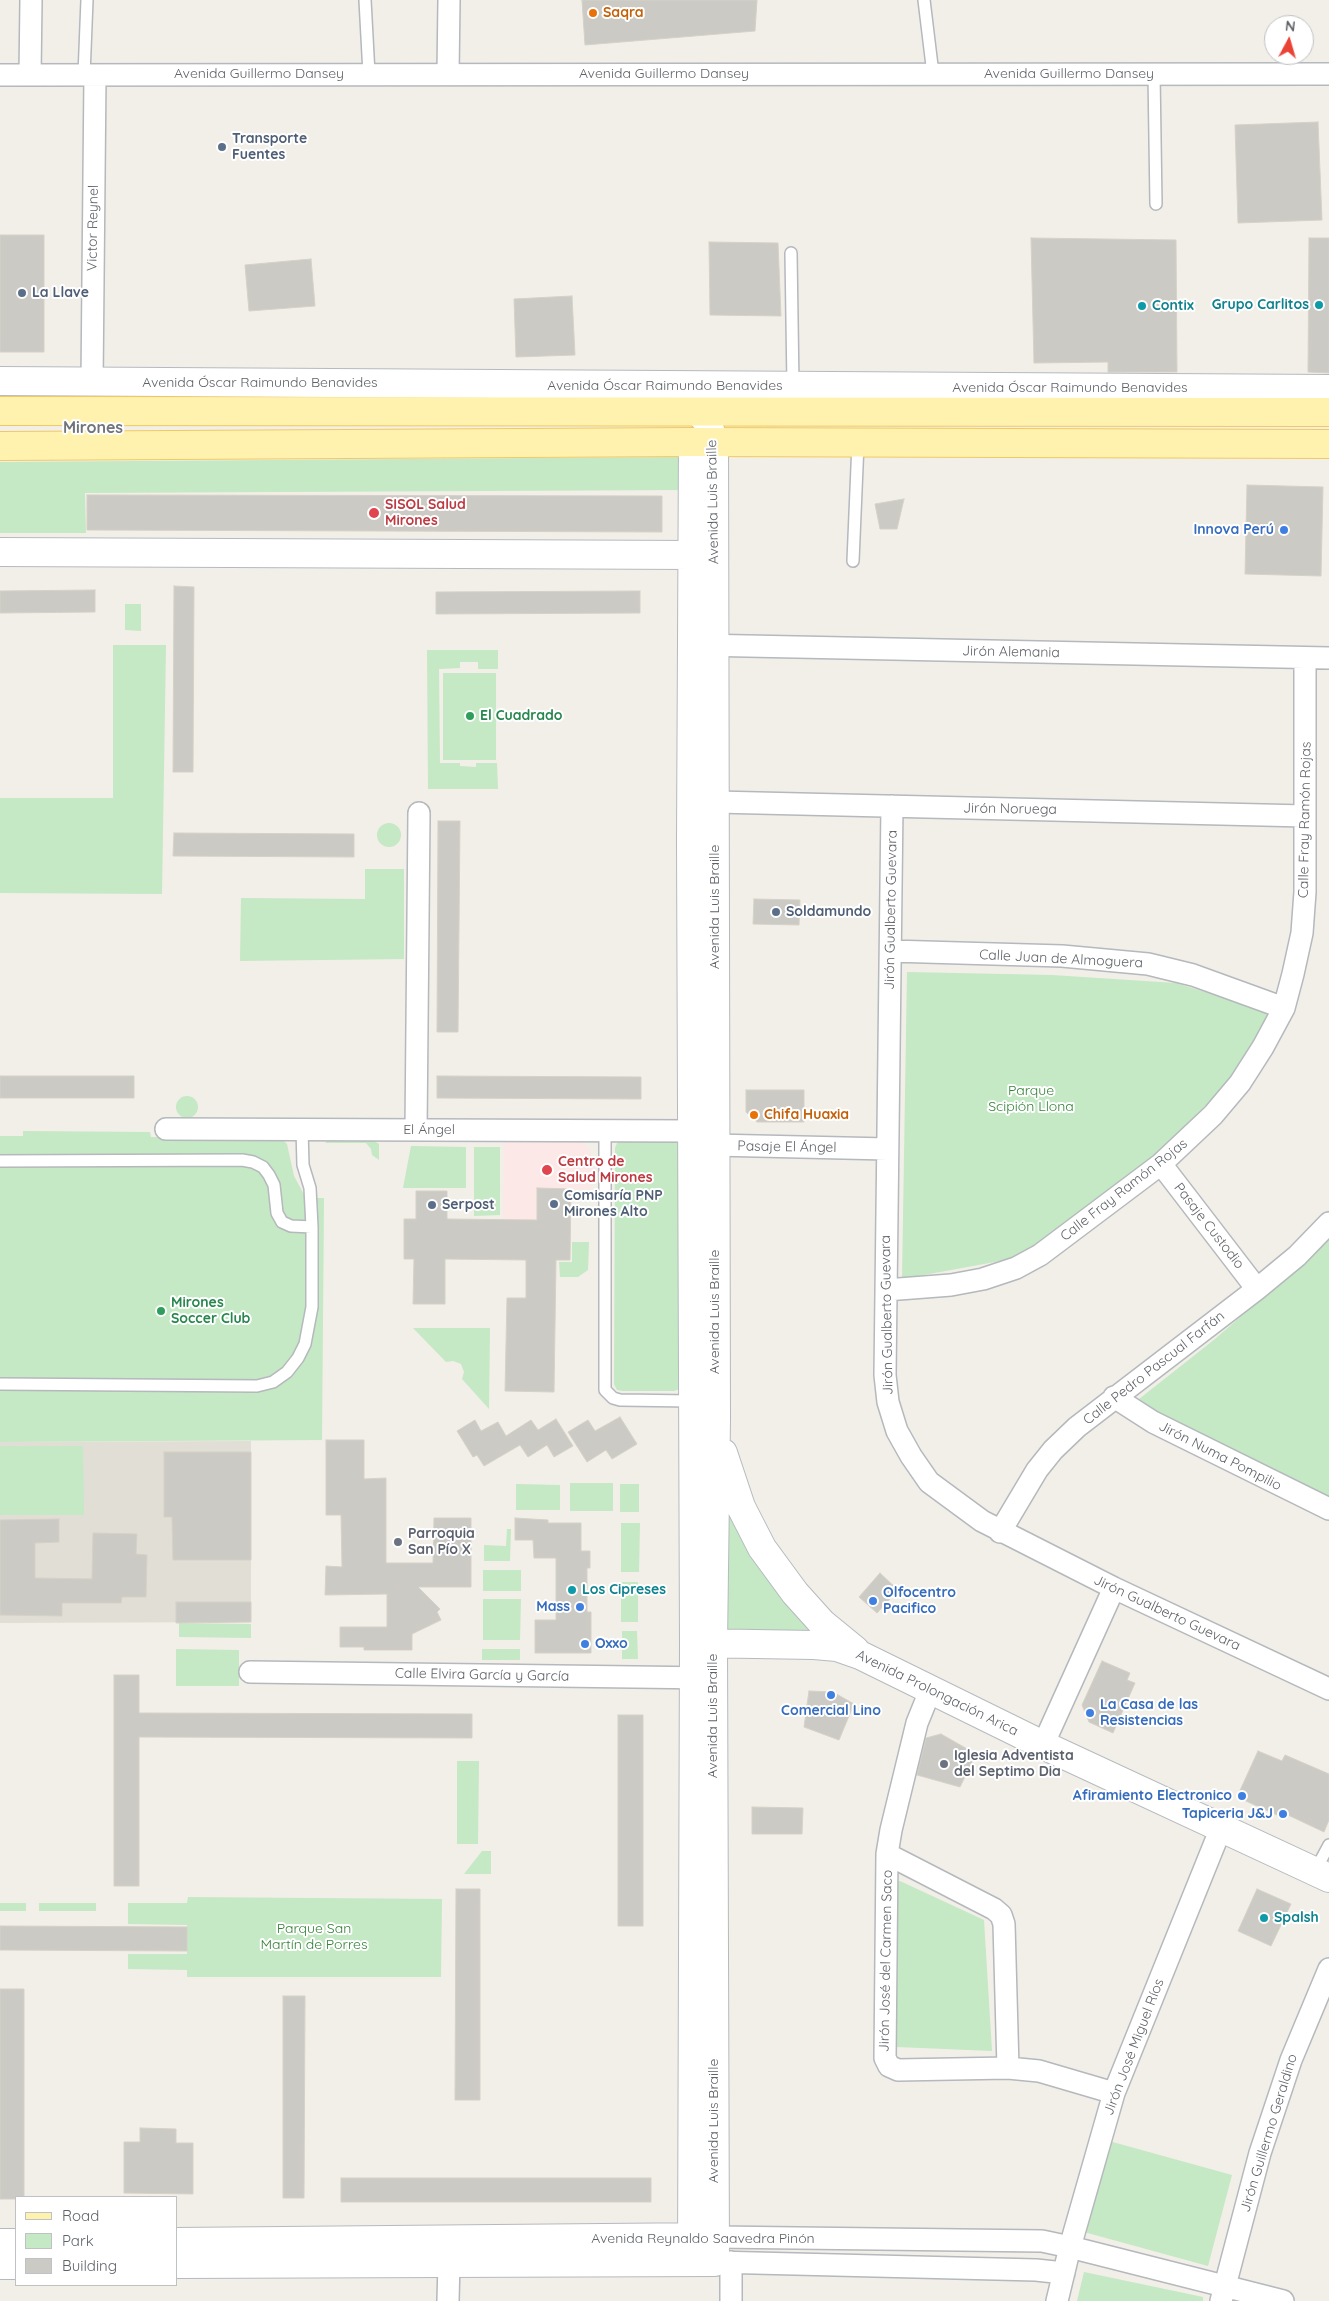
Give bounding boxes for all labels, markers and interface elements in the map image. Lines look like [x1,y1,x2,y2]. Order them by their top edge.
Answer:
place label: Saqra [603,5,644,21]
marker: Saqra [587,7,599,19]
north arrow [1264,15,1314,65]
text: N [1284,17,1297,36]
street label: Avenida Guillermo Dansey [174,66,344,82]
street label: Avenida Guillermo Dansey [579,66,749,82]
street label: Avenida Guillermo Dansey [984,66,1154,82]
place label: Transporte Fuentes [232,131,307,164]
marker: Transporte Fuentes [216,141,228,153]
street label: Victor Reynel [84,185,102,271]
place label: La Llave [32,285,89,301]
marker: La Llave [16,287,28,299]
place label: Grupo Carlitos [1212,297,1309,313]
place label: Contix [1152,298,1194,314]
marker: Grupo Carlitos [1313,299,1325,311]
marker: Contix [1136,300,1148,312]
street label: Avenida Óscar Raimundo Benavides [142,375,378,391]
street label: Avenida Óscar Raimundo Benavides [547,378,783,394]
street label: Avenida Óscar Raimundo Benavides [952,380,1188,396]
district label: Mirones [63,418,123,438]
street label: Avenida Luis Braille [704,440,722,564]
place label: SISOL Salud Mirones [385,497,466,530]
marker: SISOL Salud Mirones [367,506,381,520]
place label: Innova Perú [1193,522,1274,538]
marker: Innova Perú [1278,524,1290,536]
street label: Jirón Alemania [962,643,1060,661]
place label: El Cuadrado [480,708,563,724]
marker: El Cuadrado [464,710,476,722]
street label: Calle Fray Ramón Rojas [1295,742,1315,898]
street label: Jirón Noruega [963,800,1057,818]
street label: Jirón Gualberto Guevara [881,830,901,990]
street label: Avenida Luis Braille [707,845,723,969]
place label: Soldamundo [786,904,871,920]
marker: Soldamundo [770,906,782,918]
street label: Calle Juan de Almoguera [979,946,1143,972]
park label: Parque Scipión Llona [988,1083,1074,1116]
place label: Chifa Huaxia [764,1107,849,1123]
marker: Chifa Huaxia [748,1109,760,1121]
street label: El Ángel [403,1122,455,1138]
street label: Calle Fray Ramón Rojas [1057,1135,1191,1245]
street label: Pasaje El Ángel [737,1138,837,1156]
place label: Centro de Salud Mirones [558,1154,652,1186]
marker: Centro de Salud Mirones [540,1163,554,1177]
street label: Pasaje Custodio [1170,1180,1248,1272]
place label: Comisaría PNP Mirones Alto [564,1188,663,1220]
place label: Serpost [442,1197,495,1213]
marker: Comisaría PNP Mirones Alto [548,1198,560,1210]
marker: Serpost [426,1199,438,1211]
street label: Jirón Gualberto Guevara [877,1235,897,1395]
street label: Avenida Luis Braille [707,1250,723,1374]
place label: Mirones Soccer Club [171,1295,250,1328]
marker: Mirones Soccer Club [155,1305,167,1317]
street label: Calle Pedro Pascual Farfán [1080,1308,1228,1428]
street label: Jirón Numa Pompilio [1156,1418,1284,1494]
place label: Parroquia San Pío X [408,1526,475,1558]
marker: Parroquia San Pío X [392,1536,404,1548]
street label: Jirón Gualberto Guevara [1091,1572,1243,1654]
place label: Los Cipreses [582,1582,666,1598]
marker: Los Cipreses [566,1584,578,1596]
place label: Olfocentro Pacifico [883,1585,956,1618]
marker: Olfocentro Pacifico [867,1595,879,1607]
place label: Mass [536,1599,570,1615]
marker: Mass [574,1601,586,1613]
place label: Oxxo [595,1636,628,1652]
marker: Oxxo [579,1638,591,1650]
street label: Avenida Prolongación Arica [853,1646,1021,1740]
street label: Avenida Luis Braille [705,1654,721,1778]
street label: Calle Elvira García y García [395,1665,569,1685]
marker: Comercial Lino [825,1689,837,1701]
place label: La Casa de las Resistencias [1100,1697,1198,1730]
place label: Comercial Lino [781,1703,881,1719]
marker: La Casa de las Resistencias [1084,1707,1096,1719]
place label: Iglesia Adventista del Septimo Dia [954,1748,1074,1780]
marker: Iglesia Adventista del Septimo Dia [938,1758,950,1770]
place label: Afiramiento Electronico [1073,1788,1232,1804]
marker: Afiramiento Electronico [1236,1790,1248,1802]
place label: Tapiceria J&J [1182,1806,1273,1822]
marker: Tapiceria J&J [1277,1808,1289,1820]
street label: Jirón José del Carmen Saco [876,1870,896,2052]
place label: Spalsh [1274,1910,1319,1926]
marker: Spalsh [1258,1912,1270,1924]
park label: Parque San Martín de Porres [261,1921,367,1954]
street label: Jirón José Miguel Ríos [1100,1976,1168,2118]
street label: Jirón Guillermo Geraldino [1237,2052,1301,2214]
street label: Avenida Luis Braille [706,2059,722,2183]
legend [15,2196,178,2286]
text: Road [62,2206,99,2225]
text: Park [62,2231,94,2250]
street label: Avenida Reynaldo Saavedra Pinón [591,2231,815,2247]
text: Building [62,2256,117,2275]

